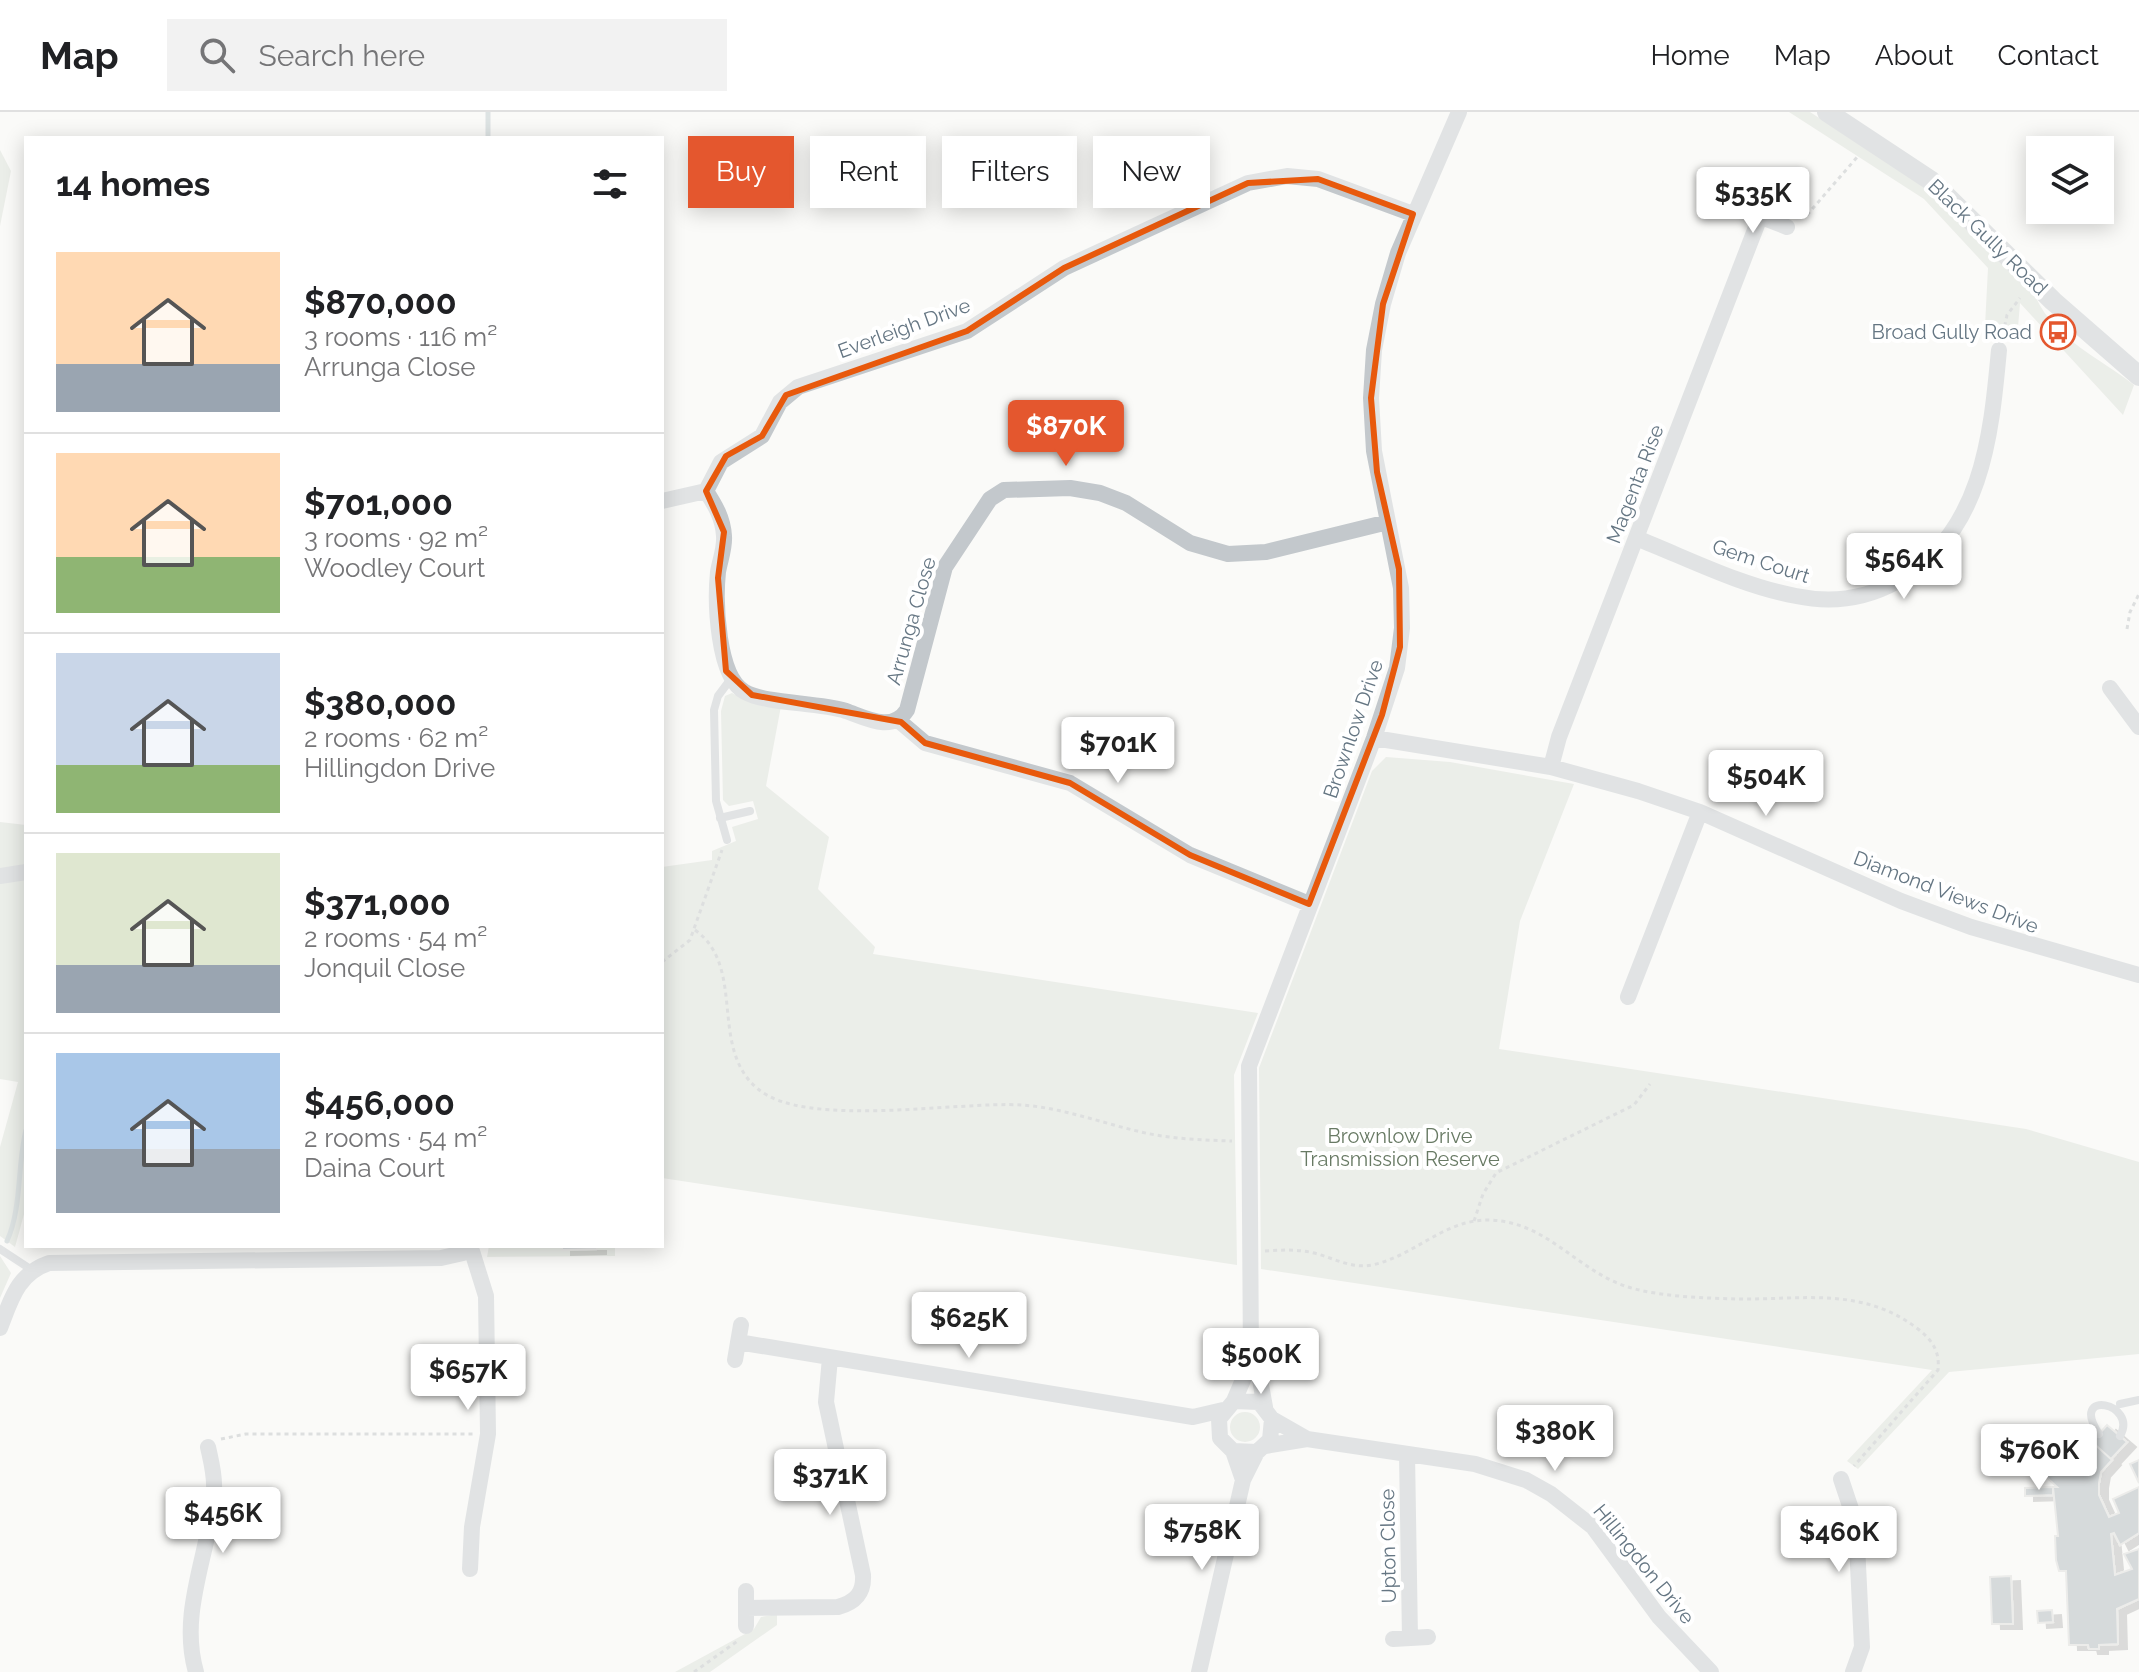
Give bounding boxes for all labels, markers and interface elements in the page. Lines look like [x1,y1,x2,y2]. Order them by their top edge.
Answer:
search box [167,19,727,91]
text: Map [40,33,119,78]
icon: search [195,33,239,77]
text: Search here [259,38,425,73]
text: Home [1650,39,1730,72]
text: Map [1774,39,1831,72]
text: About [1875,39,1954,72]
text: Contact [1998,39,2099,72]
chip: Buy [688,136,794,208]
chip: Rent [810,136,926,208]
chip: Filters [942,136,1077,208]
chip: New [1093,136,1210,208]
map controls [2026,136,2114,224]
button: layers [2026,136,2114,224]
icon: filters [588,162,632,206]
text: 14 homes [56,164,210,204]
pin: $535K [1697,167,1809,235]
street label: Black Gully Road [1923,174,2053,300]
text: $535K [1714,178,1792,208]
text: $870,000 [304,282,457,322]
icon: home [120,284,216,380]
street label: Everleigh Drive [834,293,974,363]
bus stop icon: Broad Gully Road [2039,313,2077,351]
place label: Broad Gully Road [1872,320,2032,344]
text: 3 rooms · 116 m² [304,322,497,352]
text: Arrunga Close [304,352,476,382]
pin: $870K [1010,400,1122,468]
text: $870K [1026,411,1106,441]
street label: Magenta Rise [1601,421,1669,547]
text: $701,000 [304,483,453,523]
icon: home [120,485,216,581]
text: 3 rooms · 92 m² [304,523,488,553]
pin: $564K [1848,533,1960,601]
street label: Gem Court [1709,534,1813,588]
text: $564K [1865,544,1943,574]
text: Woodley Court [304,553,485,583]
street label: Arrunga Close [881,554,941,688]
street label: Brownlow Drive [1318,656,1388,801]
text: $380,000 [304,683,456,723]
icon: home [120,685,216,781]
pin: $701K [1062,717,1174,785]
text: 2 rooms · 62 m² [304,723,488,753]
text: $701K [1079,728,1157,758]
pin: $504K [1710,750,1822,818]
text: Hillingdon Drive [304,753,495,783]
text: $504K [1726,761,1806,791]
street label: Diamond Views Drive [1850,846,2042,938]
text: $371,000 [304,883,451,923]
icon: home [120,885,216,981]
text: 2 rooms · 54 m² [304,923,487,953]
text: Jonquil Close [304,953,465,983]
text: $456,000 [304,1083,455,1123]
icon: home [120,1085,216,1181]
text: 2 rooms · 54 m² [304,1123,487,1153]
park label: Brownlow Drive Transmission Reserve [1300,1124,1500,1171]
text: Daina Court [304,1153,445,1183]
pin: $625K [913,1292,1025,1360]
text: $625K [930,1303,1008,1333]
pin: $500K [1205,1328,1317,1396]
text: $500K [1221,1339,1301,1369]
pin: $657K [412,1344,524,1412]
text: $657K [429,1355,507,1385]
pin: $380K [1499,1405,1611,1473]
text: $380K [1515,1416,1595,1446]
pin: $760K [1983,1424,2095,1492]
text: $760K [1999,1435,2079,1465]
pin: $371K [774,1449,886,1517]
text: $371K [792,1460,868,1490]
pin: $456K [167,1487,279,1555]
street label: Upton Close [1375,1488,1401,1604]
text: $456K [184,1498,262,1528]
street label: Hillingdon Drive [1588,1499,1700,1629]
pin: $758K [1146,1504,1258,1572]
pin: $460K [1783,1506,1895,1574]
text: $758K [1163,1515,1241,1545]
text: $460K [1799,1517,1879,1547]

